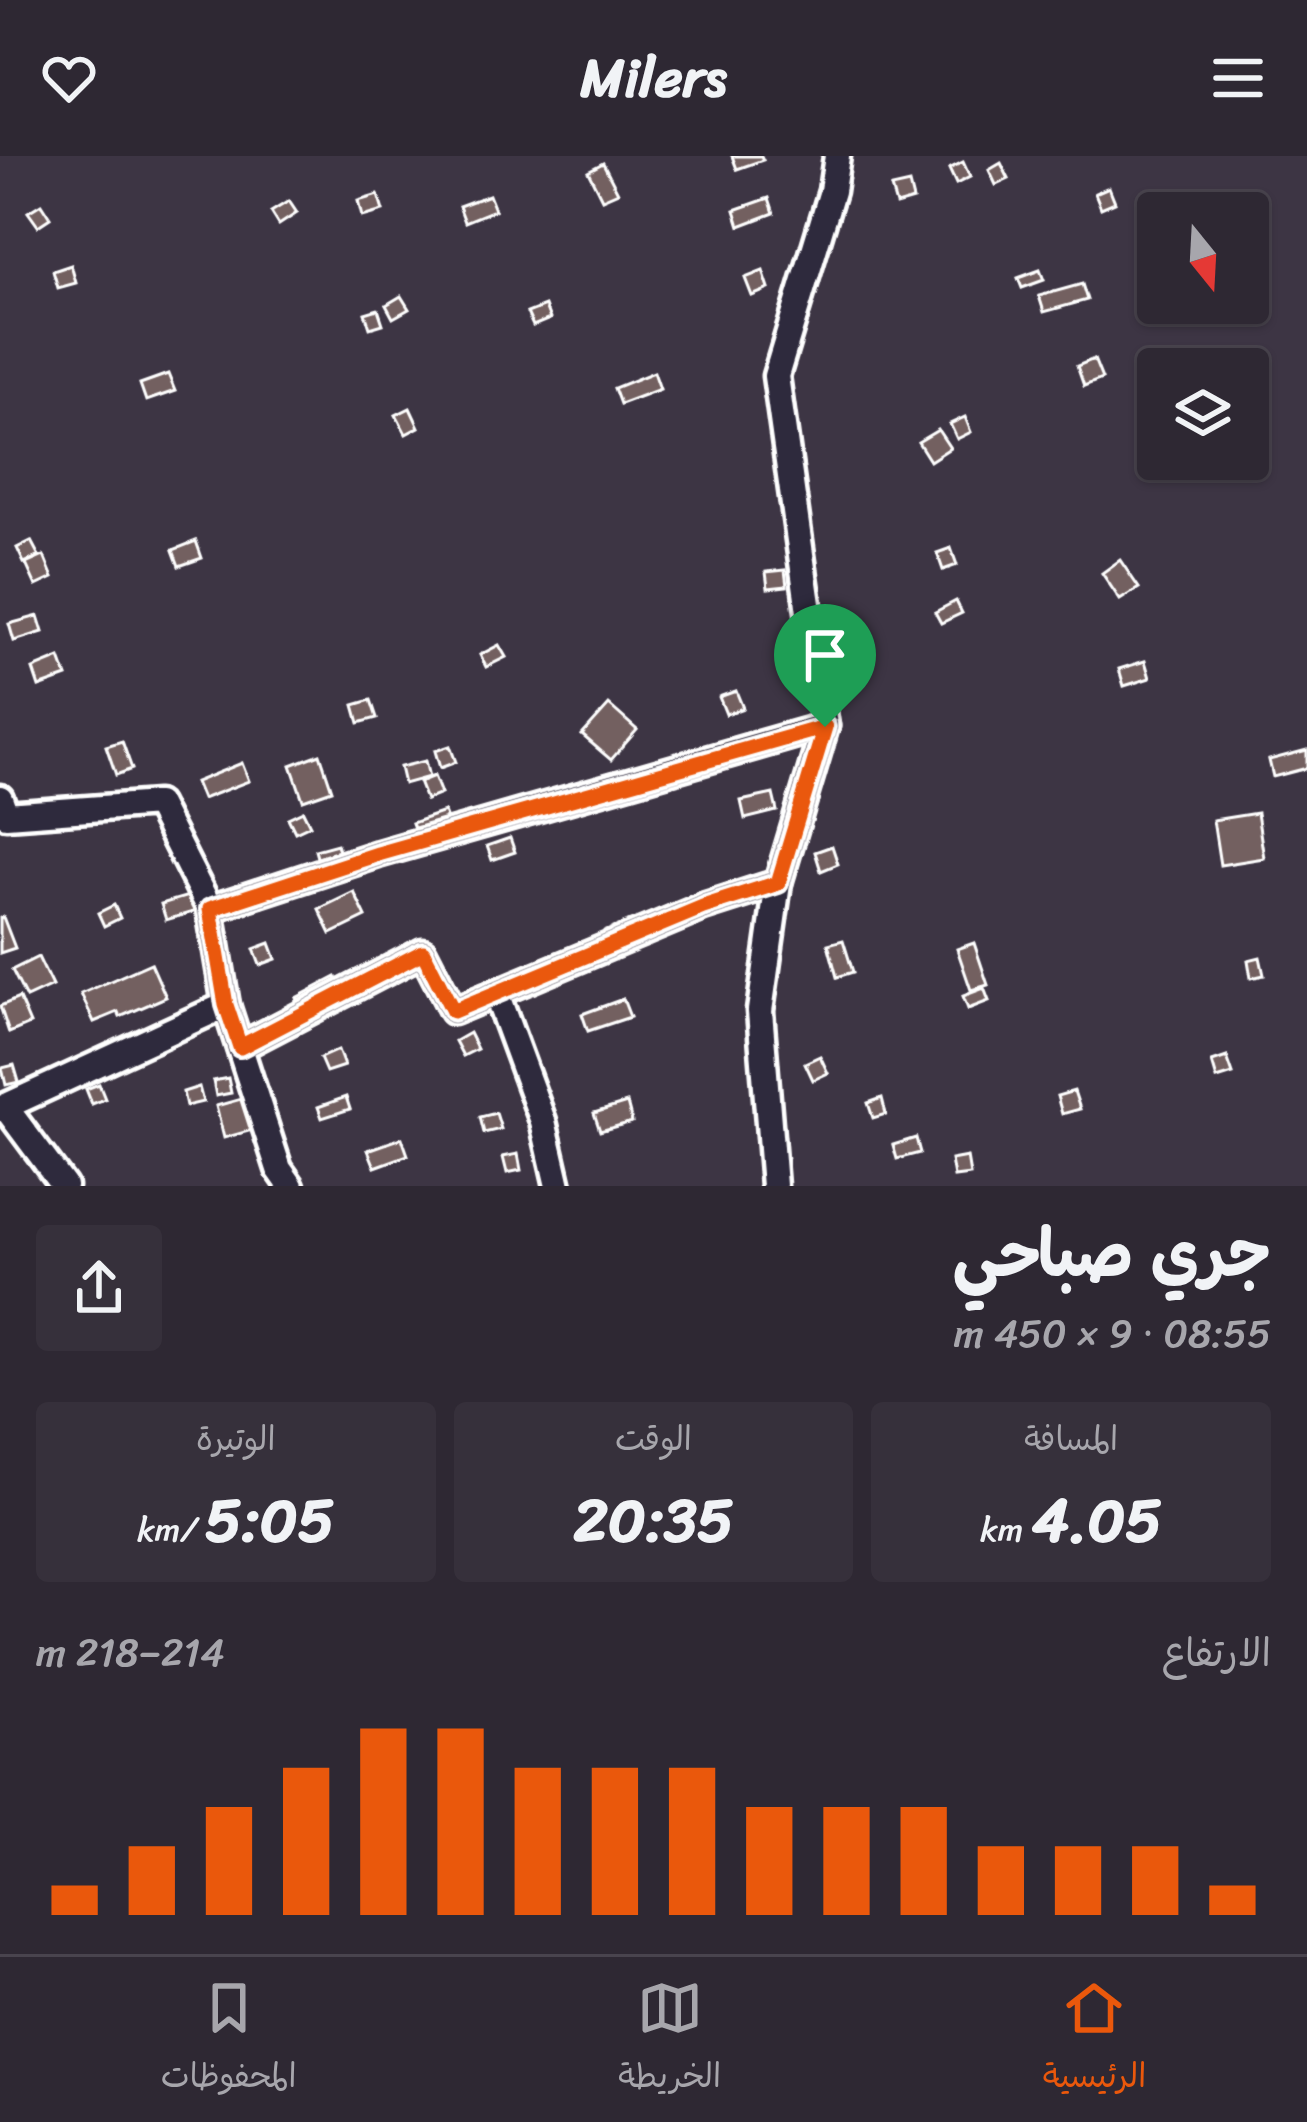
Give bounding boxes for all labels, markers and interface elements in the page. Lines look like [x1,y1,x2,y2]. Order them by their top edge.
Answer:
text: Milers [580,30,727,126]
icon: heart [36,45,102,111]
icon: menu [1205,45,1271,111]
north arrow [1137,192,1269,324]
map controls [1137,192,1269,480]
button: layers [1137,348,1269,480]
pin [774,604,876,727]
icon: arrive [792,622,858,688]
text: جري صباحي [953,1195,1271,1312]
button: share [36,1225,162,1351]
text: 08:55 · 9 × 450 m [954,1299,1271,1368]
text: الوتيرة [196,1410,276,1468]
text: الوقت [615,1410,692,1468]
text: المسافة [1024,1410,1118,1468]
text: 5:05 [205,1468,334,1574]
text: 20:35 [573,1468,734,1574]
text: 4.05 [1032,1468,1162,1574]
text: /km [137,1501,205,1559]
text: km [980,1501,1032,1559]
text: 214–218 m [36,1618,225,1687]
text: الارتفاع [1162,1618,1271,1687]
tab: المحفوظات [161,1975,297,2105]
tab: الخريطة [618,1975,721,2105]
tab: الرئيسية [1043,1975,1146,2105]

